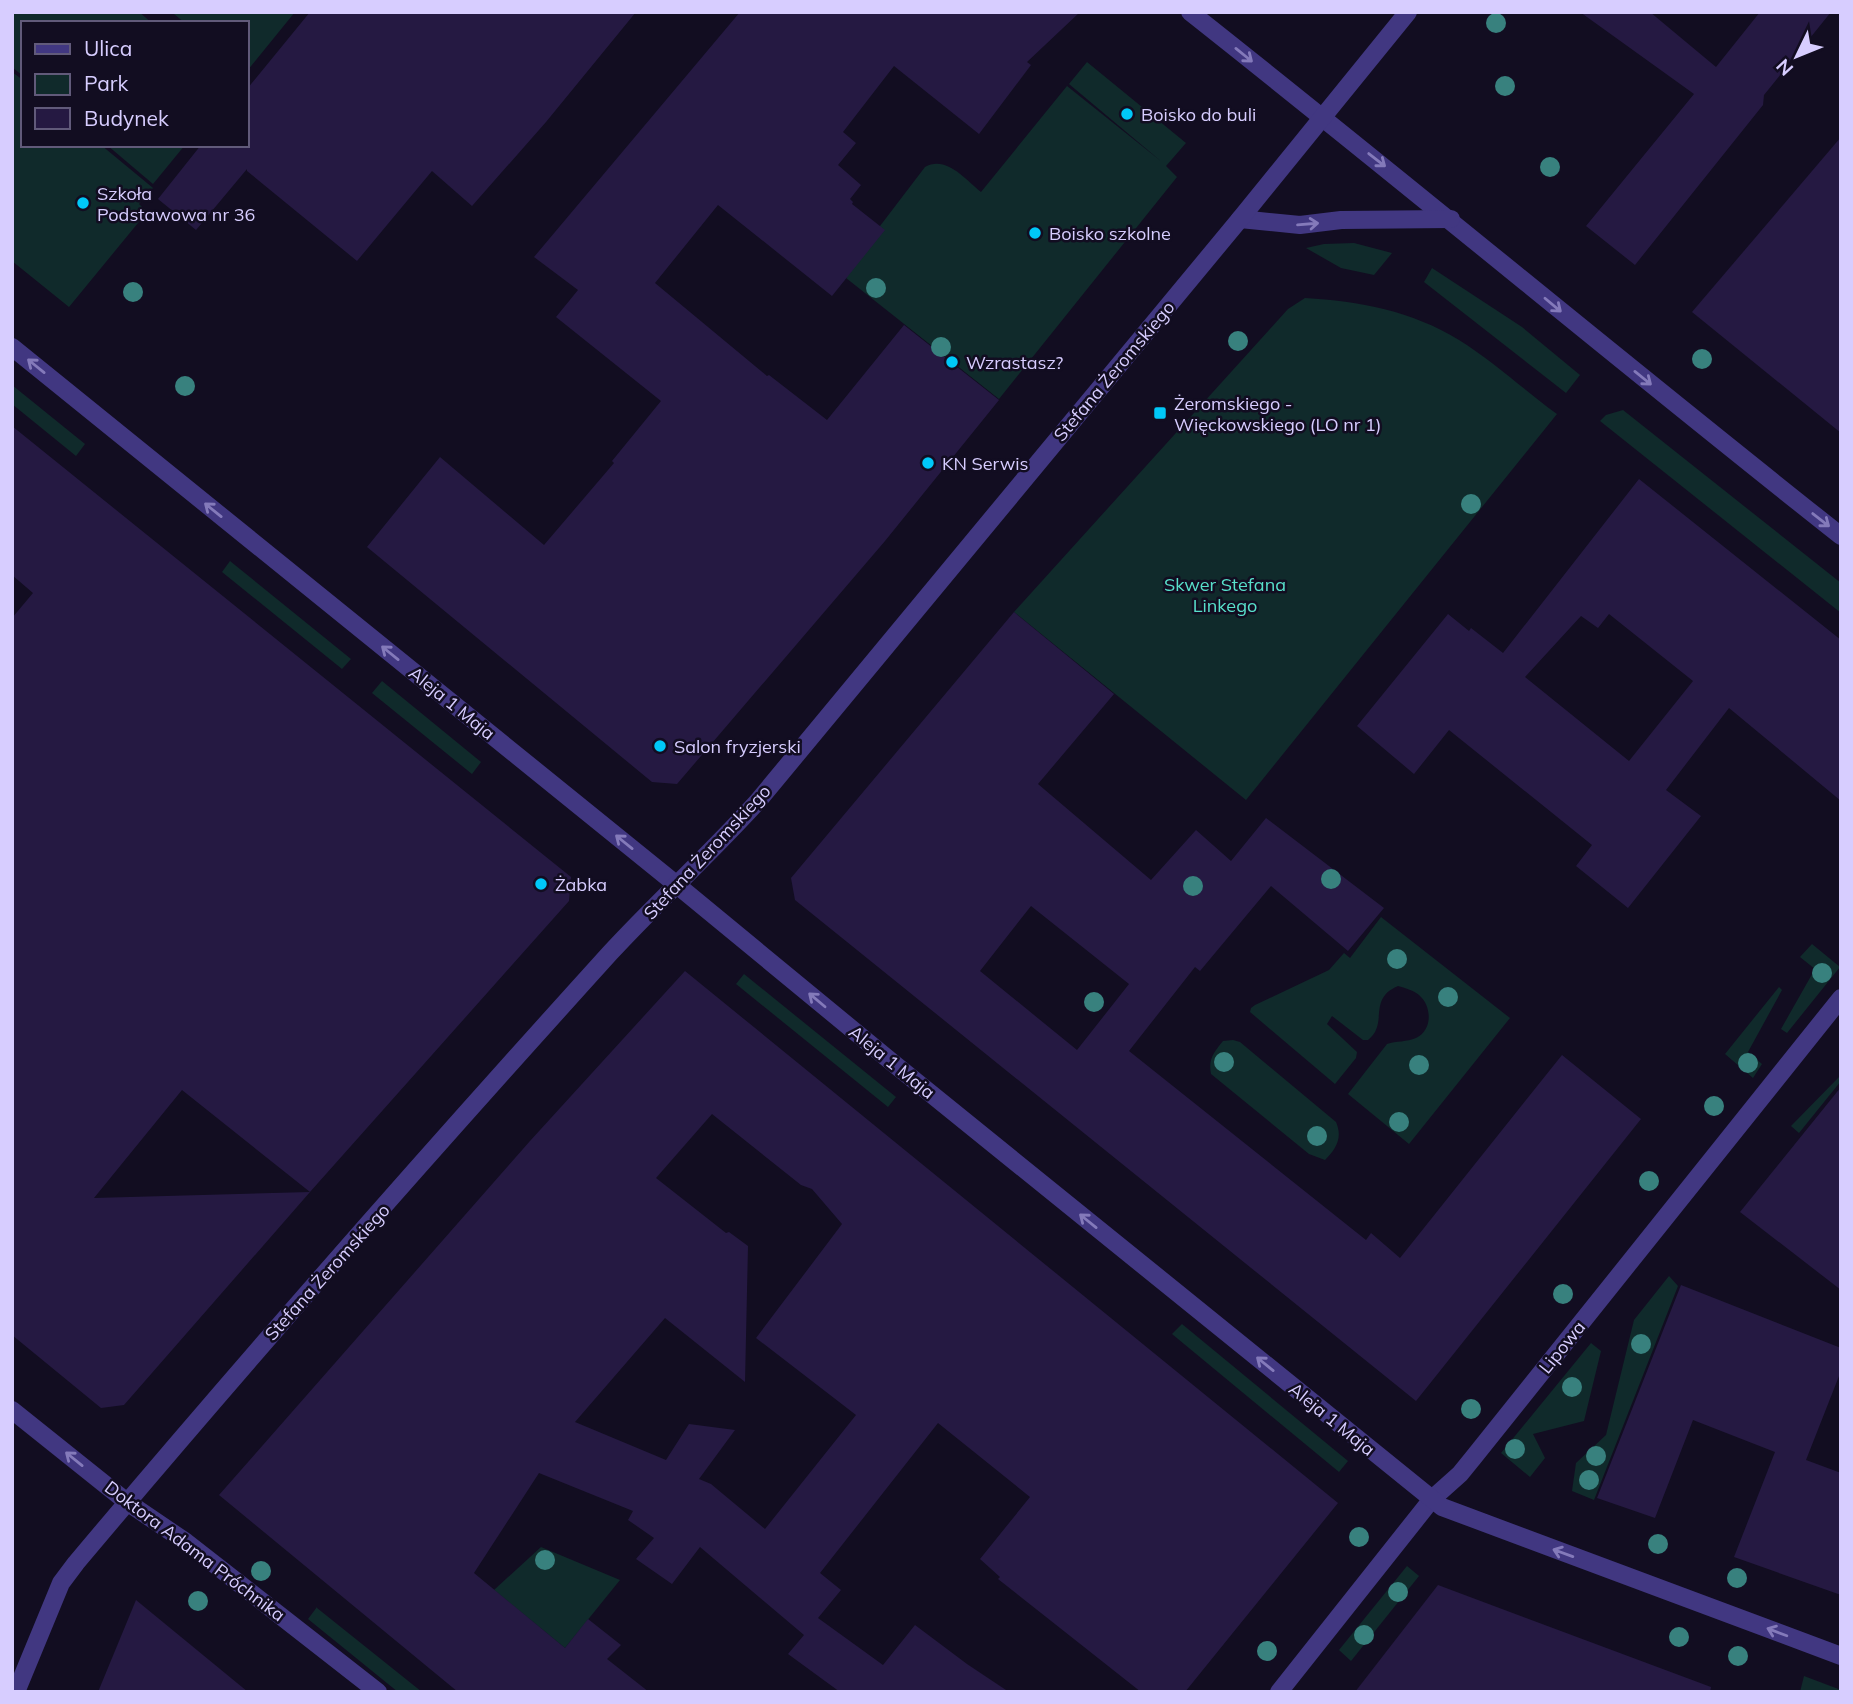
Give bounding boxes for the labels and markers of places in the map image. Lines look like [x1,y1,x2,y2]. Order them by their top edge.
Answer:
place label: Boisko do buli [1141,103,1256,126]
marker: Boisko do buli [1119,106,1135,122]
place label: Szkoła Podstawowa nr 36 [97,182,255,226]
marker: Szkoła Podstawowa nr 36 [75,195,91,211]
place label: Boisko szkolne [1049,222,1171,245]
marker: Boisko szkolne [1027,225,1043,241]
place label: Wzrastasz? [966,351,1063,374]
marker: Wzrastasz? [944,354,960,370]
place label: Żeromskiego - Więckowskiego (LO nr 1) [1174,392,1382,436]
marker: Żeromskiego - Więckowskiego (LO nr 1) [1152,405,1168,421]
place label: KN Serwis [942,452,1029,475]
marker: KN Serwis [920,455,936,471]
place label: Salon fryzjerski [674,735,801,758]
marker: Salon fryzjerski [652,738,668,754]
place label: Żabka [555,873,607,896]
marker: Żabka [533,876,549,892]

